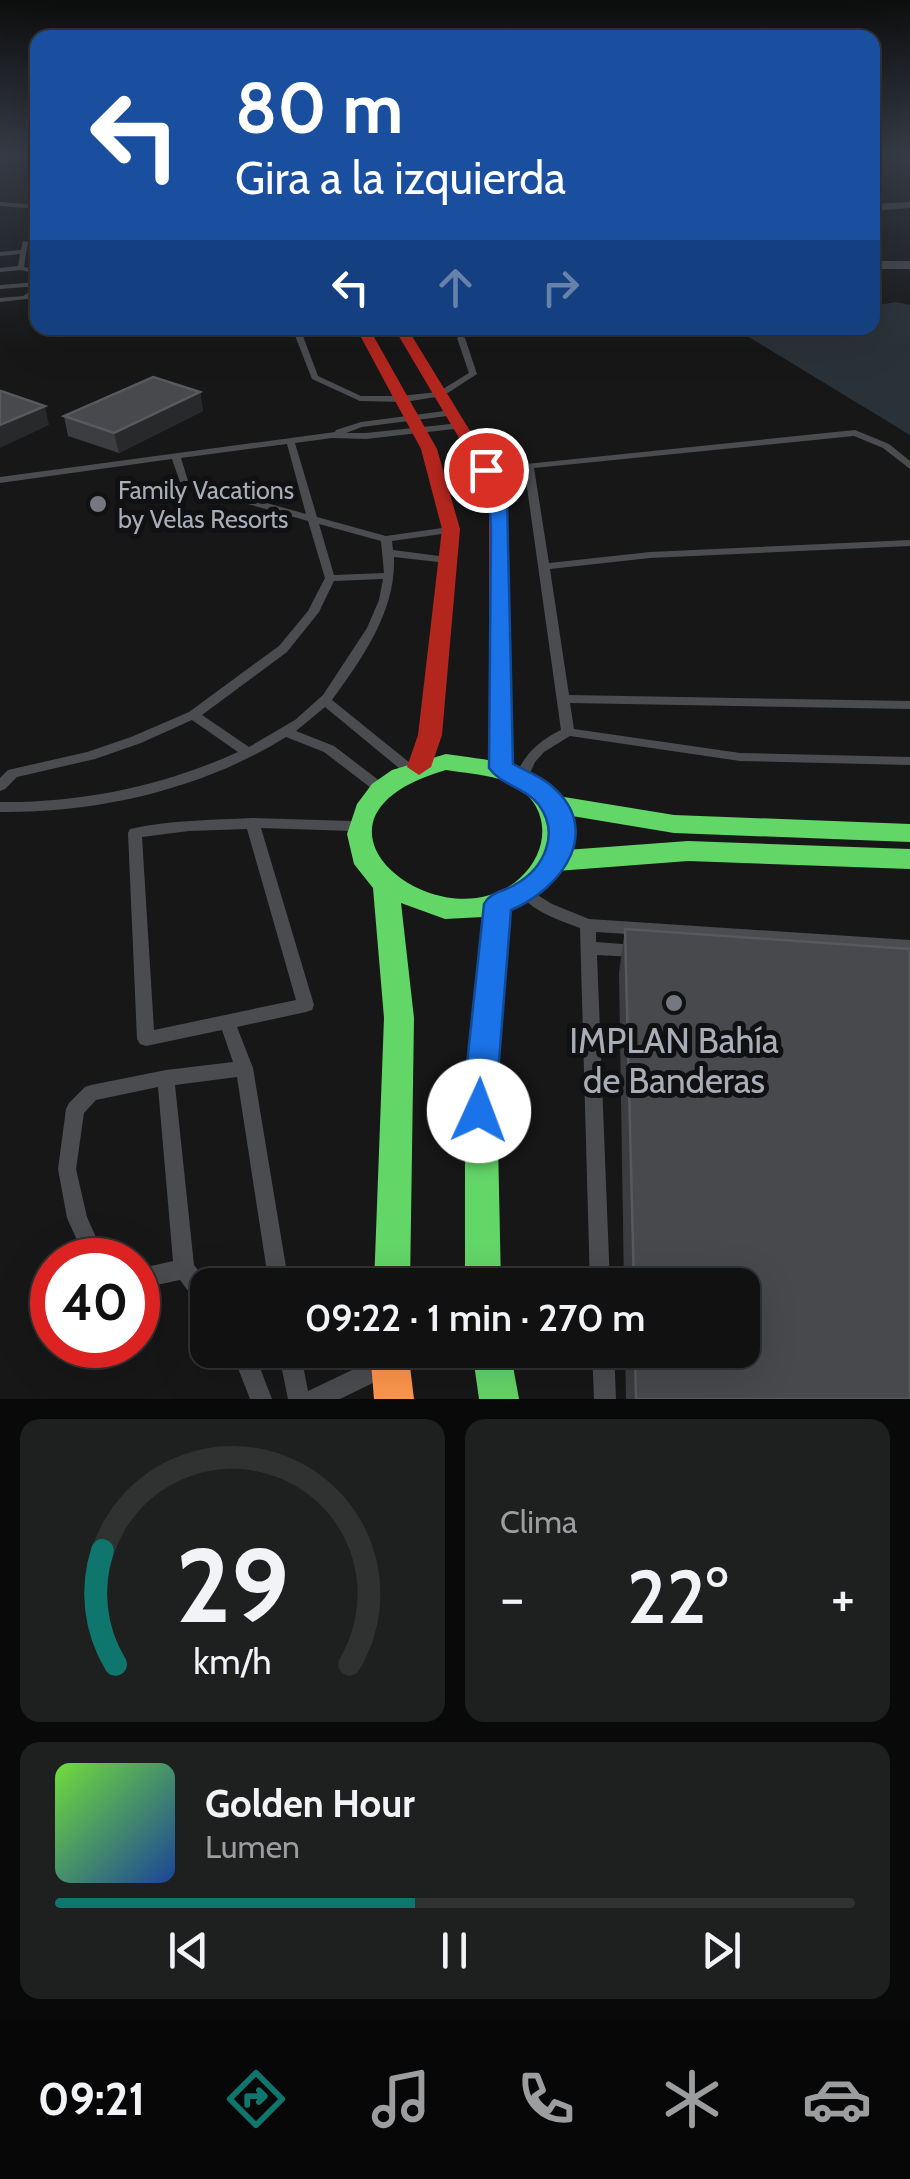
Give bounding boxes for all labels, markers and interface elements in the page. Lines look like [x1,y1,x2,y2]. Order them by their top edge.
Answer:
text: 80 m [235,65,403,151]
icon: left [70,70,200,200]
text: Gira a la izquierda [235,151,566,205]
icon: left [323,260,378,315]
icon: ahead [428,260,483,315]
icon: right [533,260,588,315]
pin [444,428,529,513]
icon: arrive [459,443,514,498]
place label: Family Vacations by Velas Resorts [118,475,294,534]
marker: Family Vacations by Velas Resorts [87,493,109,515]
marker: IMPLAN Bahía de Banderas [663,992,685,1014]
place label: IMPLAN Bahía de Banderas [569,1019,779,1102]
position arrow [427,1059,531,1163]
speed limit sign: 40 [30,1238,160,1368]
text: 09:22 · 1 min · 270 m [305,1294,645,1341]
text: Clima [500,1502,577,1541]
text: 29 [176,1522,289,1648]
text: 22° [627,1551,728,1642]
text: − [500,1564,524,1631]
text: + [831,1564,855,1631]
text: km/h [193,1640,272,1683]
text: Golden Hour [205,1780,415,1827]
text: Lumen [205,1827,300,1866]
icon: previous [161,1923,216,1978]
icon: pause [427,1923,482,1978]
icon: next [694,1923,749,1978]
icon: directions [221,2064,291,2134]
icon: music [366,2064,436,2134]
icon: phone [511,2064,581,2134]
icon: climate [657,2064,727,2134]
icon: car [802,2064,872,2134]
text: 09:21 [38,2072,145,2126]

